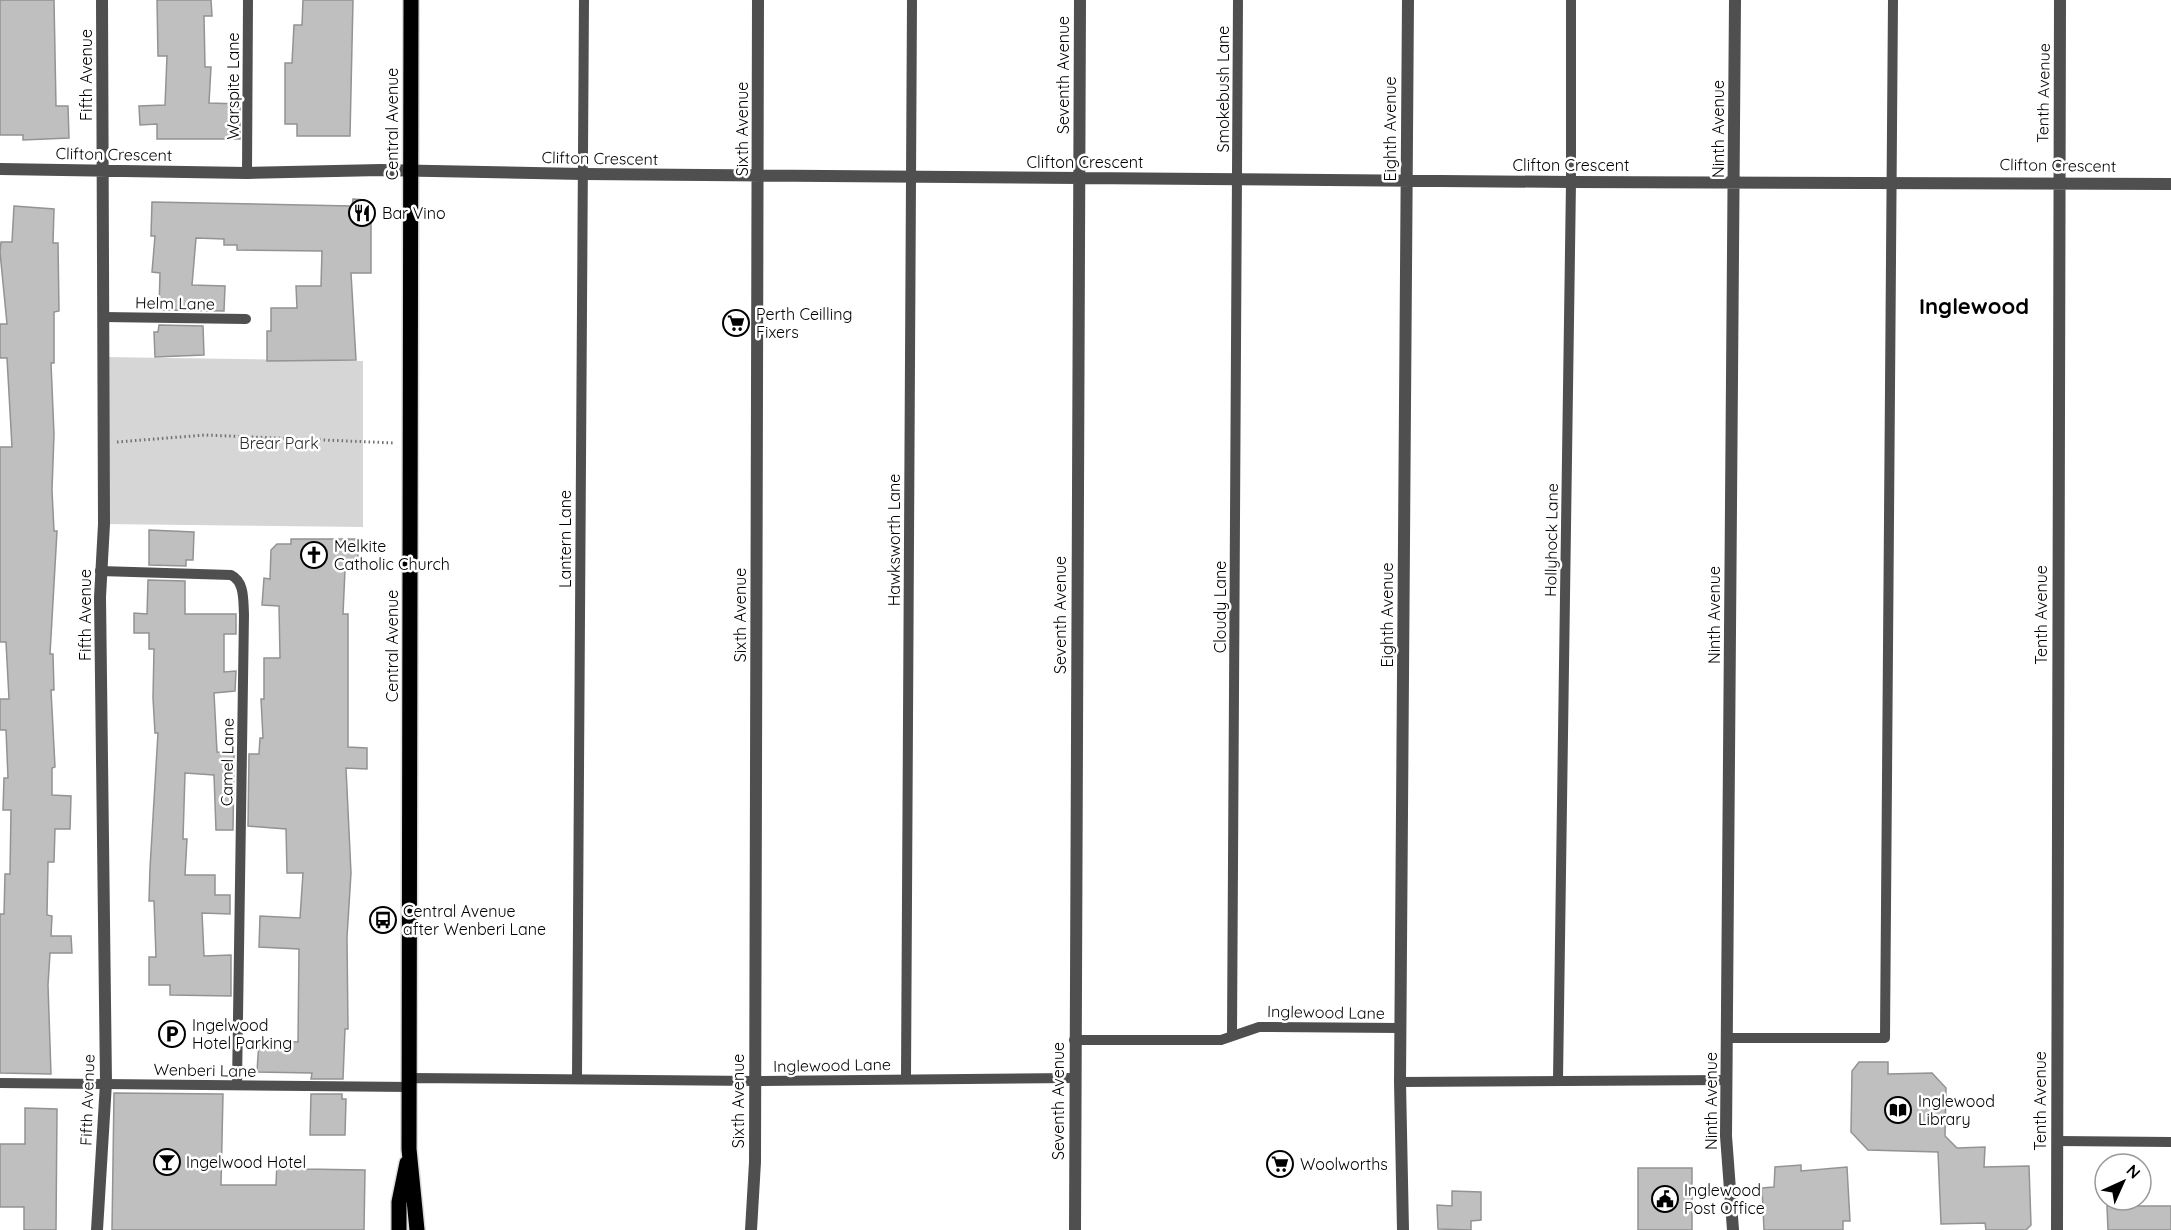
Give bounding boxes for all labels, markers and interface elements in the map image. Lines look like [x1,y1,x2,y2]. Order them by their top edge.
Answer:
street label: Seventh Avenue [1053,16,1073,134]
street label: Smokebush Lane [1213,26,1233,152]
street label: Fifth Avenue [76,29,96,121]
street label: Warspite Lane [223,32,243,140]
street label: Tenth Avenue [2032,43,2054,143]
street label: Central Avenue [382,68,402,180]
street label: Eighth Avenue [1380,76,1400,182]
street label: Ninth Avenue [1708,80,1728,178]
street label: Sixth Avenue [732,82,752,176]
street label: Clifton Crescent [55,143,173,165]
street label: Clifton Crescent [541,147,659,169]
street label: Clifton Crescent [1027,152,1143,172]
street label: Clifton Crescent [1999,154,2117,176]
street label: Clifton Crescent [1513,155,1629,175]
restaurant icon: Bar Vino [347,198,377,228]
place label: Bar Vino [382,203,446,223]
street label: Helm Lane [135,292,215,314]
district label: Inglewood [1919,292,2029,320]
place label: Perth Ceilling Fixers [756,304,852,342]
supermarket icon: Perth Ceilling Fixers [721,308,751,338]
park label: Brear Park [239,433,319,453]
street label: Hawksworth Lane [884,474,904,606]
street label: Hollyhock Lane [1540,483,1562,597]
street label: Lantern Lane [555,490,575,588]
place label: Melkite Catholic Church [334,536,450,574]
church icon: Melkite Catholic Church [299,540,329,570]
street label: Seventh Avenue [1050,556,1070,674]
street label: Cloudy Lane [1210,561,1230,653]
street label: Eighth Avenue [1377,562,1397,668]
street label: Tenth Avenue [2031,565,2051,665]
street label: Ninth Avenue [1704,566,1724,664]
street label: Sixth Avenue [730,568,750,662]
street label: Fifth Avenue [75,569,95,661]
street label: Central Avenue [382,590,402,702]
street label: Camel Lane [216,718,238,806]
place label: Central Avenue after Wenberi Lane [403,901,546,939]
bus stop icon: Central Avenue after Wenberi Lane [368,905,398,935]
street label: Inglewood Lane [1267,1001,1385,1023]
place label: Ingelwood Hotel Parking [192,1015,292,1053]
parking icon: Ingelwood Hotel Parking [157,1019,187,1049]
street label: Seventh Avenue [1048,1042,1068,1160]
street label: Tenth Avenue [2030,1051,2050,1151]
street label: Ninth Avenue [1701,1052,1721,1150]
street label: Fifth Avenue [75,1054,99,1146]
street label: Sixth Avenue [728,1054,748,1148]
street label: Inglewood Lane [773,1054,891,1076]
street label: Wenberi Lane [153,1059,257,1081]
place label: Inglewood Library [1918,1091,1995,1129]
library icon: Inglewood Library [1883,1095,1913,1125]
bar icon: Ingelwood Hotel [152,1147,182,1177]
supermarket icon: Woolworths [1265,1149,1295,1179]
place label: Ingelwood Hotel [186,1152,306,1172]
north arrow [2093,1152,2153,1212]
place label: Woolworths [1300,1154,1388,1174]
text: N [2122,1160,2145,1183]
place label: Inglewood Post Office [1684,1180,1765,1218]
public building icon: Inglewood Post Office [1650,1184,1680,1214]

